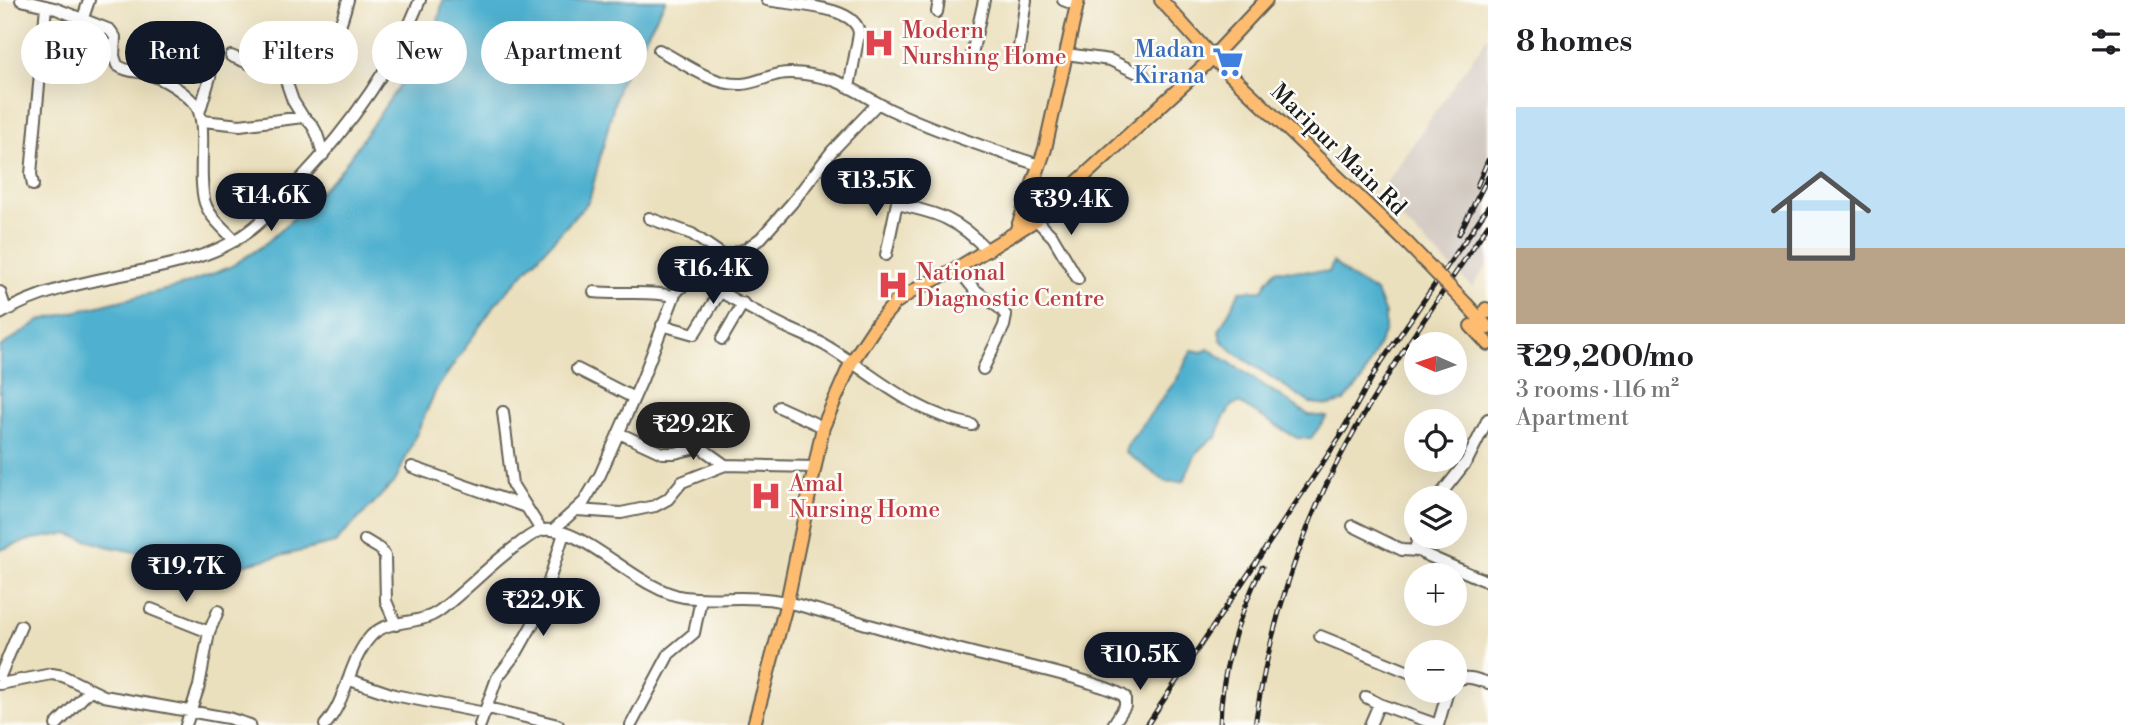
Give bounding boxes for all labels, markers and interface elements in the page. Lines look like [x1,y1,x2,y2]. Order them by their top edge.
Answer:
place label: Modern Nurshing Home [902,17,1067,71]
chip: Buy [21,21,111,84]
chip: Rent [125,21,225,84]
chip: Filters [239,21,358,84]
chip: New [372,21,467,84]
chip: Apartment [481,21,647,84]
text: 8 homes [1516,23,1632,61]
icon: filters [2087,23,2125,61]
hospital icon: Modern Nurshing Home [862,26,896,60]
place label: Madan Kirana [1134,36,1205,90]
supermarket icon: Madan Kirana [1211,45,1245,79]
street label: Maripur Main Rd [1265,78,1412,222]
icon: home [1758,153,1884,279]
pin: ₹13.5K [819,158,933,218]
text: ₹13.5K [837,167,915,195]
pin: ₹14.6K [214,174,328,233]
pin: ₹39.4K [1014,177,1128,237]
text: ₹14.6K [232,182,310,210]
text: ₹39.4K [1030,186,1112,214]
pin: ₹16.4K [656,246,770,306]
text: ₹16.4K [674,255,752,283]
place label: National Diagnostic Centre [916,259,1105,313]
hospital icon: National Diagnostic Centre [876,268,910,302]
north arrow [1404,332,1466,396]
map controls [1404,332,1467,703]
text: ₹29,200/mo [1516,338,1694,376]
text: 3 rooms · 116 m² [1516,376,1679,404]
pin: ₹29.2K [636,402,750,462]
text: Apartment [1516,404,1629,432]
button: locate [1404,409,1467,472]
text: ₹29.2K [652,411,734,439]
place label: Amal Nursing Home [788,470,940,524]
hospital icon: Amal Nursing Home [749,479,783,513]
button: layers [1404,486,1467,549]
pin: ₹19.7K [129,544,243,604]
text: ₹19.7K [147,553,225,581]
button: + [1404,563,1467,626]
pin: ₹22.9K [486,578,600,638]
text: ₹22.9K [502,587,584,615]
pin: ₹10.5K [1083,632,1197,692]
button: − [1404,640,1467,703]
text: ₹10.5K [1100,641,1180,669]

